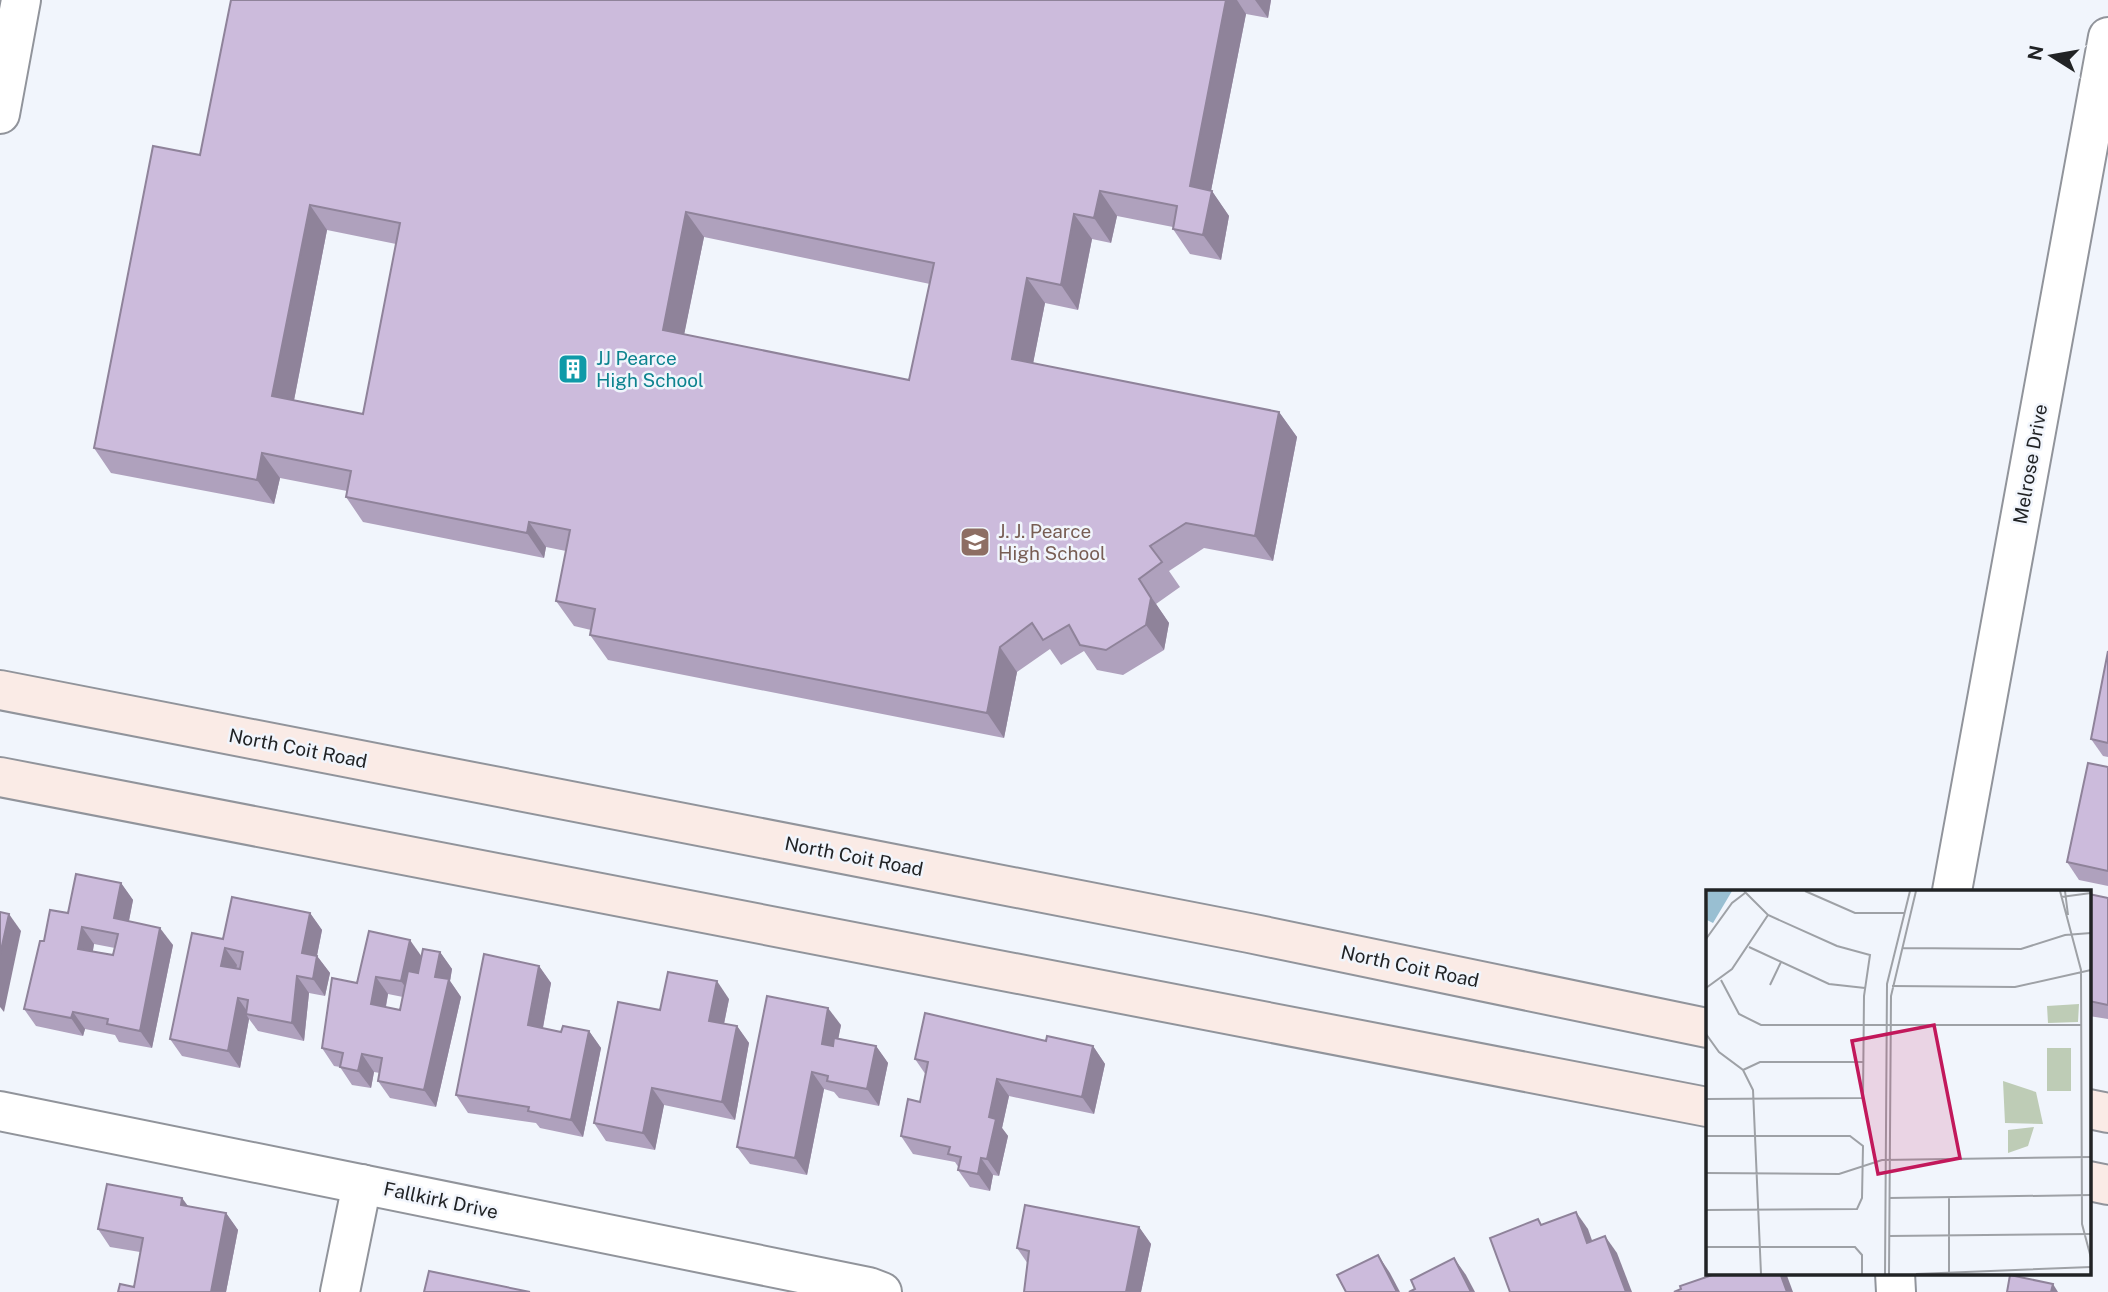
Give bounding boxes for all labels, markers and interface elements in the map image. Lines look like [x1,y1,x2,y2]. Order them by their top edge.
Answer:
north arrow [2017,21,2087,91]
text: N [2023,43,2048,62]
place label: JJ Pearce High School [596,347,704,391]
building icon: JJ Pearce High School [556,352,590,386]
street label: Melrose Drive [2009,402,2051,526]
place label: J. J. Pearce High School [998,520,1106,564]
school or university icon: J. J. Pearce High School [958,525,992,559]
street label: North Coit Road [227,724,369,772]
street label: North Coit Road [783,832,925,880]
inset map [1706,890,2090,1274]
street label: North Coit Road [1339,941,1481,991]
street label: Fallkirk Drive [382,1177,500,1223]

